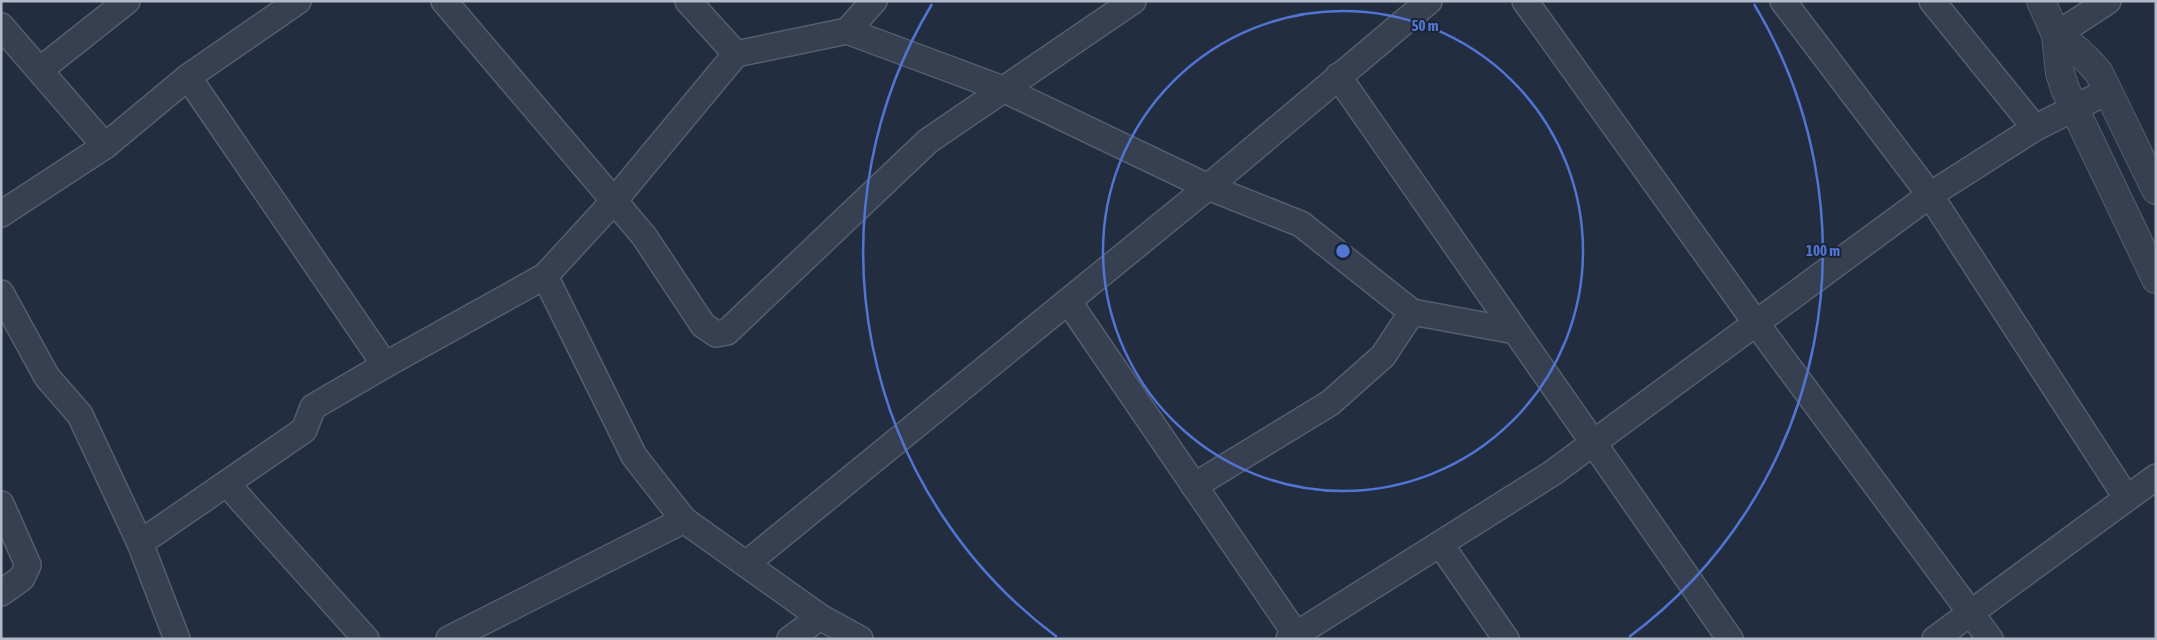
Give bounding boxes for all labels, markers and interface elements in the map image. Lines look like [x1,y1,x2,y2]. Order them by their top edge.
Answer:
text: 50 m [1412,17,1439,34]
centre of rings [1334,242,1352,260]
text: 100 m [1806,242,1840,259]

